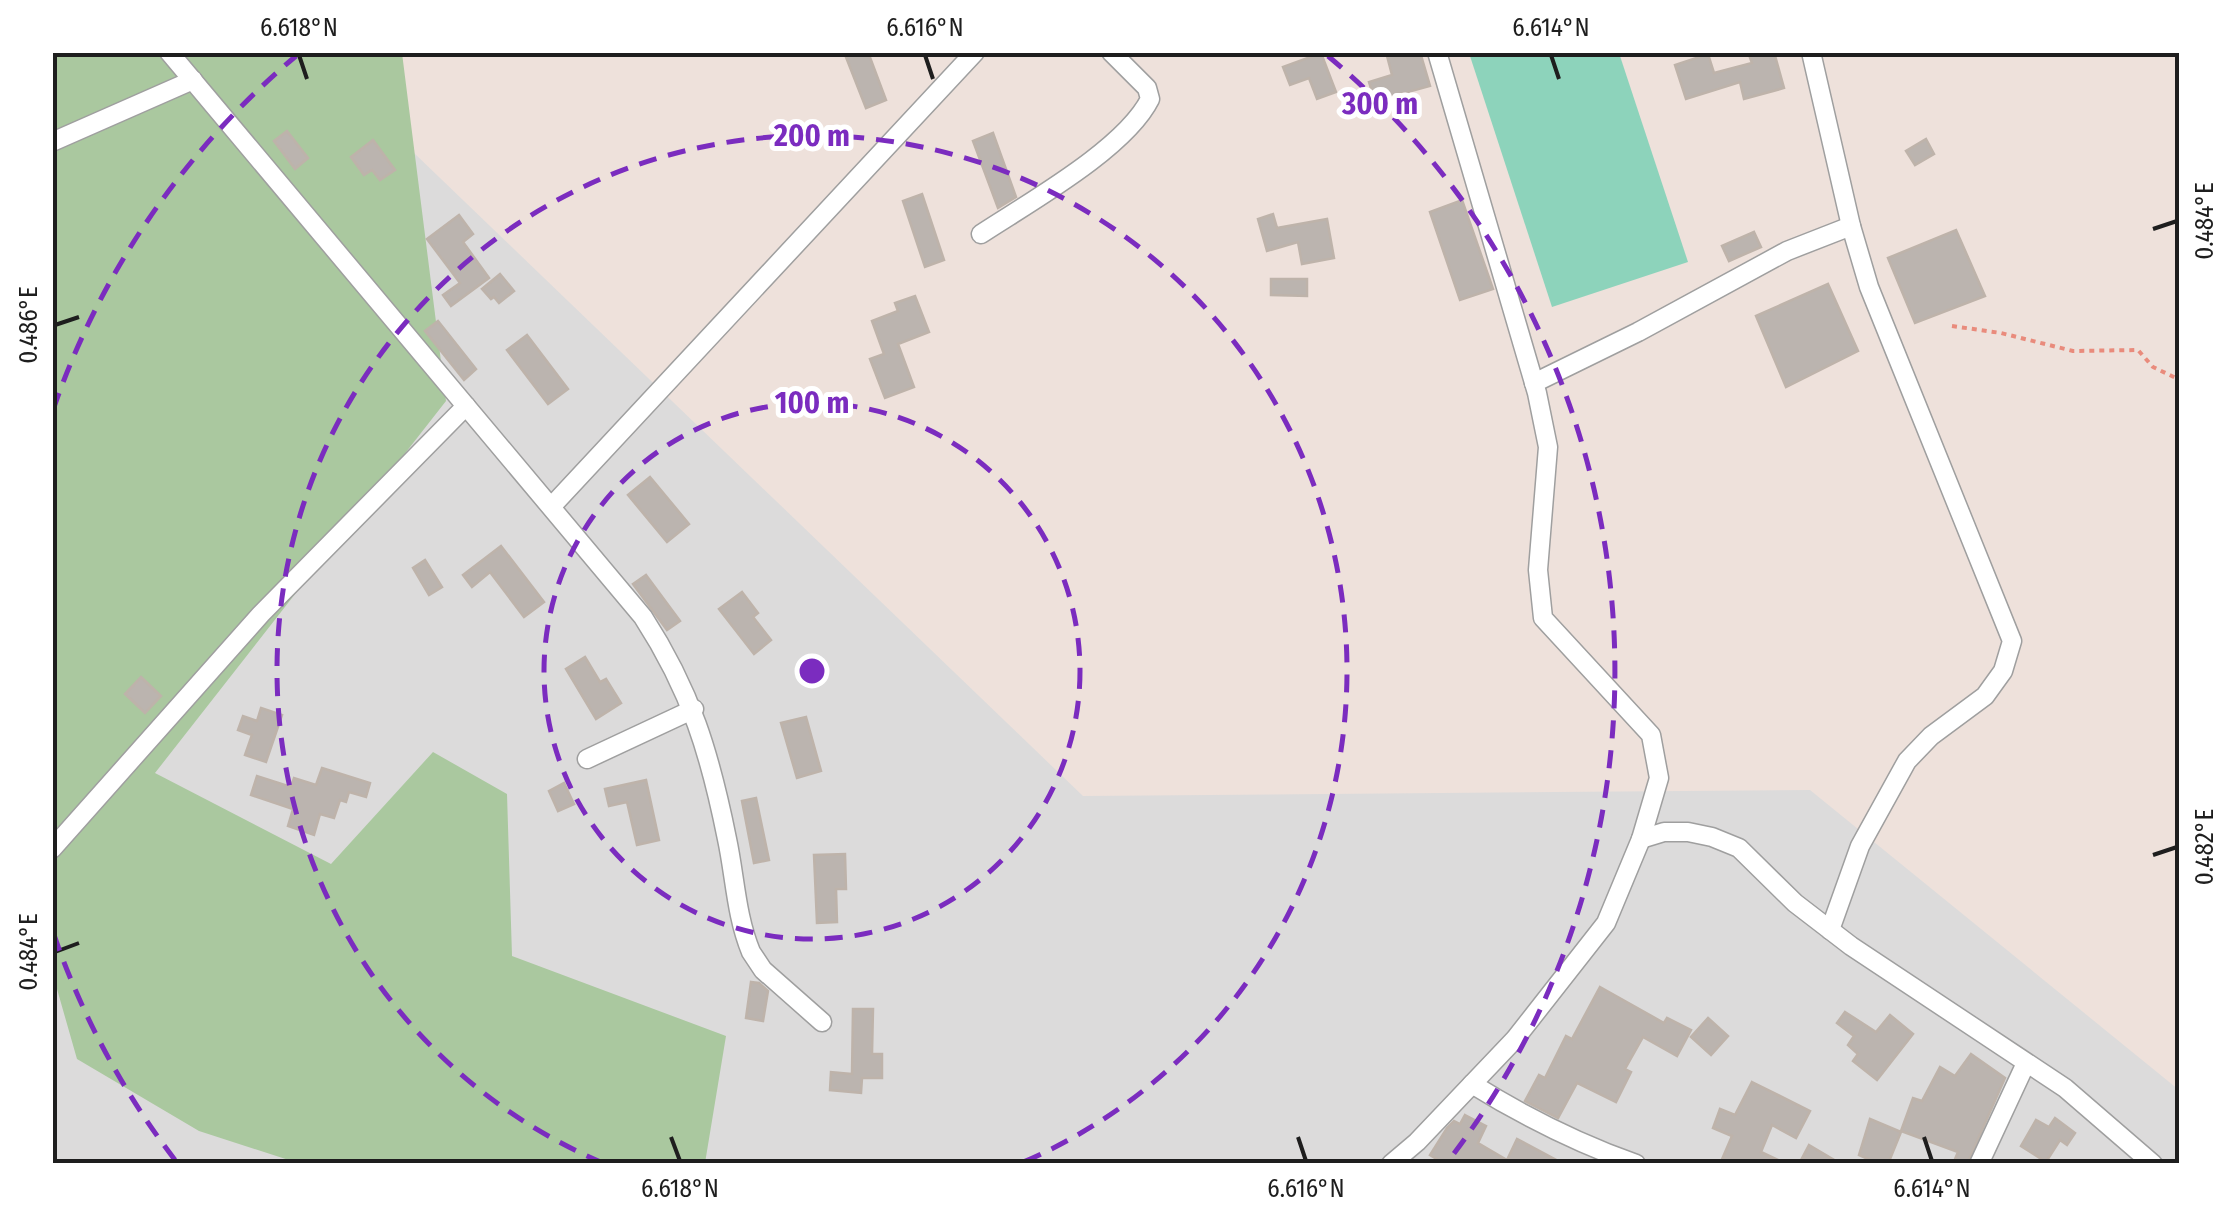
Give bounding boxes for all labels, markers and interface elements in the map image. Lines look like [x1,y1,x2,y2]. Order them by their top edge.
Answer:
text: 6.618°N [260,13,338,43]
text: 6.616°N [886,13,964,43]
text: 6.614°N [1512,13,1590,43]
text: 300 m [1341,86,1418,122]
text: 200 m [773,118,850,154]
text: 0.484°E [2190,182,2220,260]
text: 0.486°E [14,286,44,364]
text: 100 m [775,385,849,421]
centre of rings [794,653,830,689]
text: 0.482°E [2190,809,2220,885]
text: 0.484°E [14,913,44,991]
text: 6.618°N [641,1174,719,1204]
text: 6.616°N [1267,1174,1345,1204]
text: 6.614°N [1893,1174,1971,1204]

